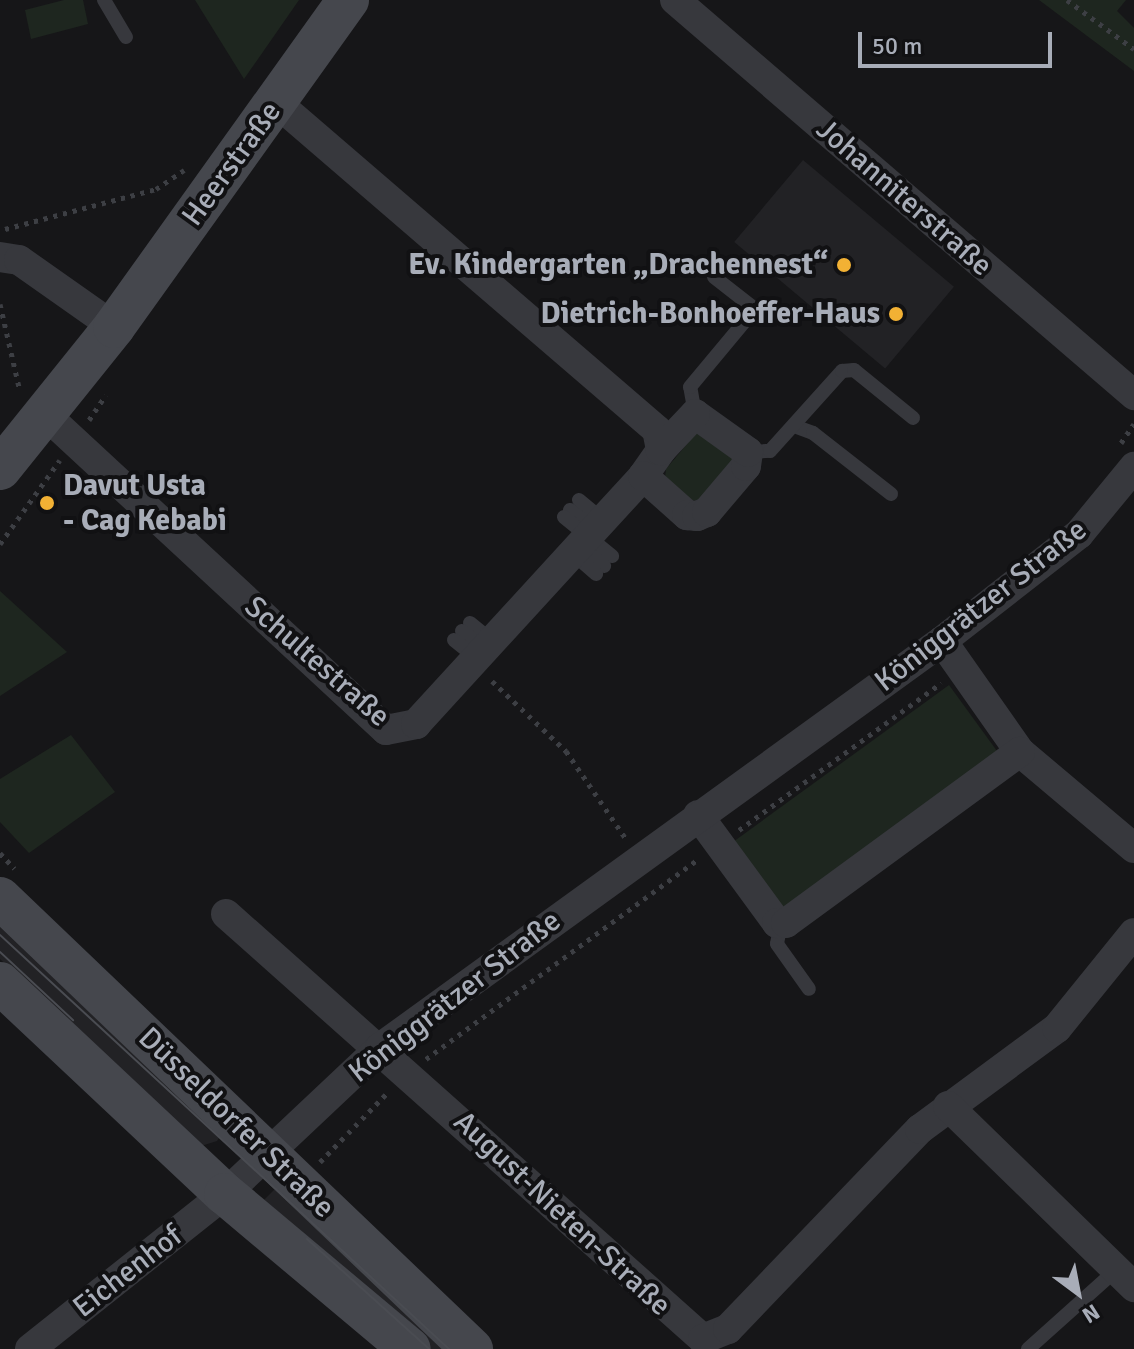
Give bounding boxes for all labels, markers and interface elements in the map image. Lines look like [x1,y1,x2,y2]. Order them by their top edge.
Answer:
scale bar [862,16,1056,66]
text: 50 m [872,31,922,61]
street label: Heerstraße [175,95,289,233]
street label: Johanniterstraße [809,112,999,284]
place label: Ev. Kindergarten „Drachennest“ [408,247,828,283]
marker: Ev. Kindergarten „Drachennest“ [835,256,853,274]
place label: Dietrich-Bonhoeffer-Haus [541,296,880,332]
marker: Dietrich-Bonhoeffer-Haus [887,305,905,323]
place label: Davut Usta - Cag Kebabi [63,468,227,538]
marker: Davut Usta - Cag Kebabi [38,494,56,512]
street label: Königgrätzer Straße [868,512,1094,700]
street label: Schultestraße [237,589,397,735]
street label: Königgrätzer Straße [342,903,568,1091]
street label: Düsseldorfer Straße [130,1020,342,1226]
street label: August-Nieten-Straße [446,1104,678,1324]
street label: Eichenhof [66,1218,190,1326]
north arrow [1038,1253,1118,1333]
text: N [1077,1298,1105,1329]

